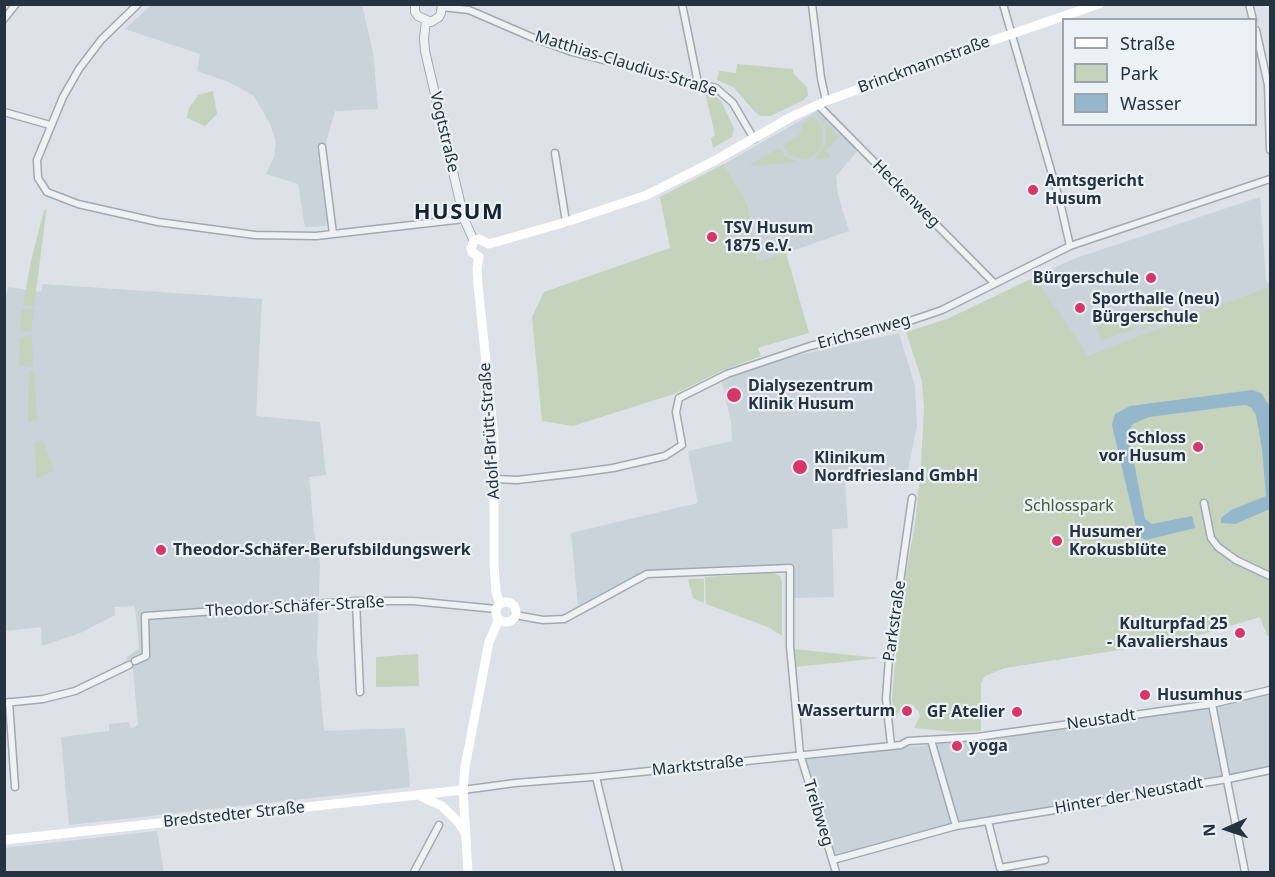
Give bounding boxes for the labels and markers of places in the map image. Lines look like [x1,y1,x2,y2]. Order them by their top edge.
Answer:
place label: Amtsgericht Husum [1045,171,1144,209]
marker: Amtsgericht Husum [1026,183,1040,197]
place label: TSV Husum 1875 e.V. [724,218,813,256]
marker: TSV Husum 1875 e.V. [705,230,719,244]
place label: Bürgerschule [1033,268,1139,288]
marker: Bürgerschule [1144,271,1158,285]
place label: Sporthalle (neu) Bürgerschule [1092,289,1219,327]
marker: Sporthalle (neu) Bürgerschule [1073,301,1087,315]
place label: Dialysezentrum Klinik Husum [748,376,873,414]
marker: Dialysezentrum Klinik Husum [725,386,743,404]
place label: Schloss vor Husum [1099,428,1186,466]
marker: Schloss vor Husum [1191,440,1205,454]
place label: Klinikum Nordfriesland GmbH [814,448,978,486]
marker: Klinikum Nordfriesland GmbH [791,458,809,476]
place label: Husumer Krokusblüte [1069,522,1167,560]
marker: Husumer Krokusblüte [1050,534,1064,548]
place label: Theodor-Schäfer-Berufsbildungswerk [173,540,471,560]
marker: Theodor-Schäfer-Berufsbildungswerk [154,543,168,557]
place label: Kulturpfad 25 - Kavaliershaus [1107,614,1228,652]
marker: Kulturpfad 25 - Kavaliershaus [1233,626,1247,640]
place label: Husumhus [1157,685,1243,705]
marker: Husumhus [1138,688,1152,702]
place label: Wasserturm [797,701,895,721]
place label: GF Atelier [927,702,1005,722]
marker: Wasserturm [900,704,914,718]
marker: GF Atelier [1010,705,1024,719]
place label: yoga [969,736,1008,756]
marker: yoga [950,739,964,753]

